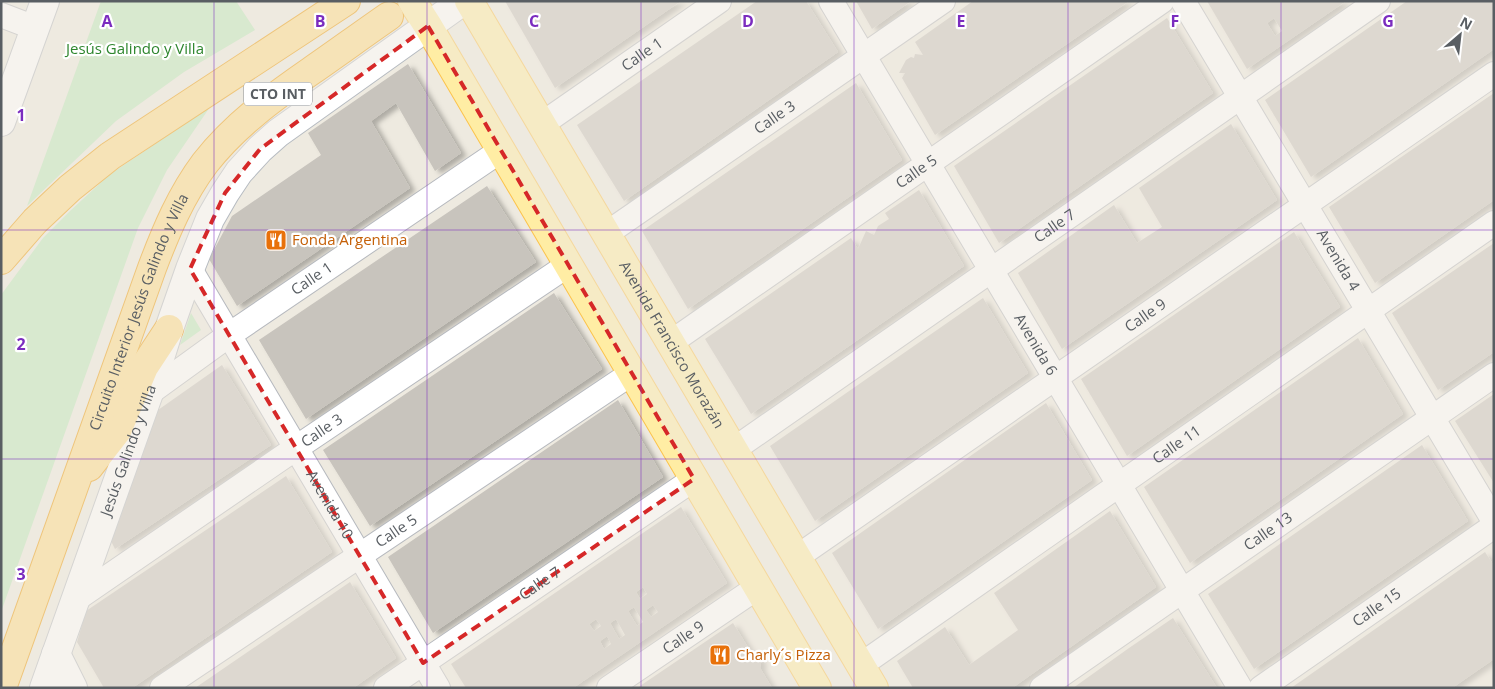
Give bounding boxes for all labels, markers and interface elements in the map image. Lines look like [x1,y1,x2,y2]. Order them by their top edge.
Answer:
text: A [101,10,113,32]
text: B [315,10,325,32]
text: C [529,10,539,32]
text: D [742,10,754,32]
text: E [957,10,966,32]
text: F [1171,10,1179,32]
text: G [1382,10,1394,32]
north arrow [1435,10,1485,60]
text: N [1457,12,1476,34]
street label: Calle 1 [617,32,666,75]
park label: Jesús Galindo y Villa [64,38,204,58]
road number: CTO INT [244,82,312,106]
street label: Calle 3 [749,95,799,138]
text: 1 [16,104,26,126]
street label: Calle 5 [891,150,940,192]
street label: Circuito Interior Jesús Galindo y Villa [84,190,192,433]
street label: Calle 7 [1029,204,1079,247]
street label: Avenida 4 [1313,225,1365,295]
restaurant icon: Fonda Argentina [264,228,288,252]
place label: Fonda Argentina [292,229,407,249]
street label: Calle 1 [287,257,336,299]
street label: Avenida Francisco Morazán [615,257,730,432]
street label: Calle 9 [1120,293,1170,336]
street label: Avenida 6 [1010,310,1063,379]
text: 2 [16,333,26,355]
street label: Jesús Galindo y Villa [94,382,160,521]
street label: Calle 3 [297,409,346,451]
street label: Calle 11 [1148,420,1204,468]
street label: Avenida 10 [302,466,359,543]
street label: Calle 13 [1239,507,1296,554]
street label: Calle 5 [371,509,421,551]
street label: Calle 7 [515,561,564,604]
text: 3 [16,563,26,585]
street label: Calle 15 [1348,583,1404,631]
street label: Calle 9 [658,615,708,658]
restaurant icon: Charly´s Pizza [708,643,732,667]
place label: Charly´s Pizza [736,644,831,664]

